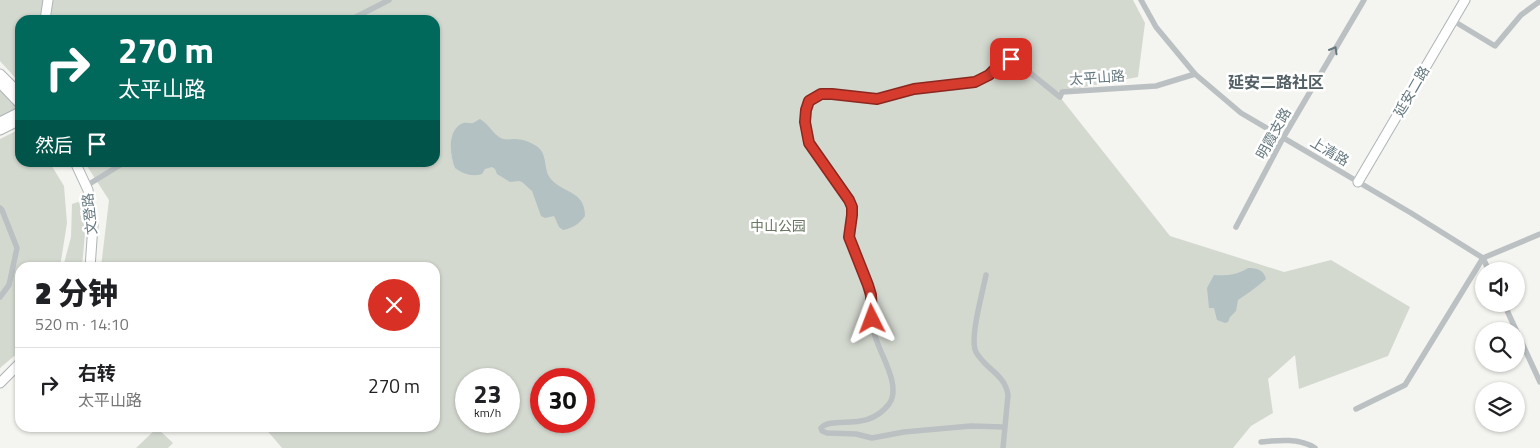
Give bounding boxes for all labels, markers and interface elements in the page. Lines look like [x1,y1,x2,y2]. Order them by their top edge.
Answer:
text: 270 m [118,23,214,77]
icon: right [35,35,100,100]
pin [990,38,1032,80]
icon: arrive [997,45,1025,73]
one-way arrow [1328,47,1338,56]
street label: 延安二路 [1388,62,1434,120]
street label: 太平山路 [1068,65,1126,89]
district label: 延安二路社区 [1228,70,1324,94]
text: 太平山路 [118,72,206,106]
street label: 明霞支路 [1250,103,1296,163]
text: 然后 [35,130,73,159]
icon: arrive [83,130,111,158]
street label: 上清路 [1307,131,1353,171]
street label: 文登路 [76,192,102,236]
park label: 中山公园 [750,215,806,236]
map controls [1475,262,1525,432]
button: sound [1475,262,1525,312]
text: 2 分钟 [35,270,118,316]
button: close [368,279,420,331]
position arrow [845,292,897,344]
text: 520 m · 14:10 [35,312,129,336]
button: search [1475,322,1525,372]
text: 右转 [78,358,116,387]
speed limit sign: 30 [530,368,595,433]
icon: right [35,371,63,399]
text: 270 m [368,371,420,400]
text: 23 [473,375,502,413]
button: layers [1475,382,1525,432]
text: 太平山路 [78,388,142,412]
text: km/h [474,403,501,422]

